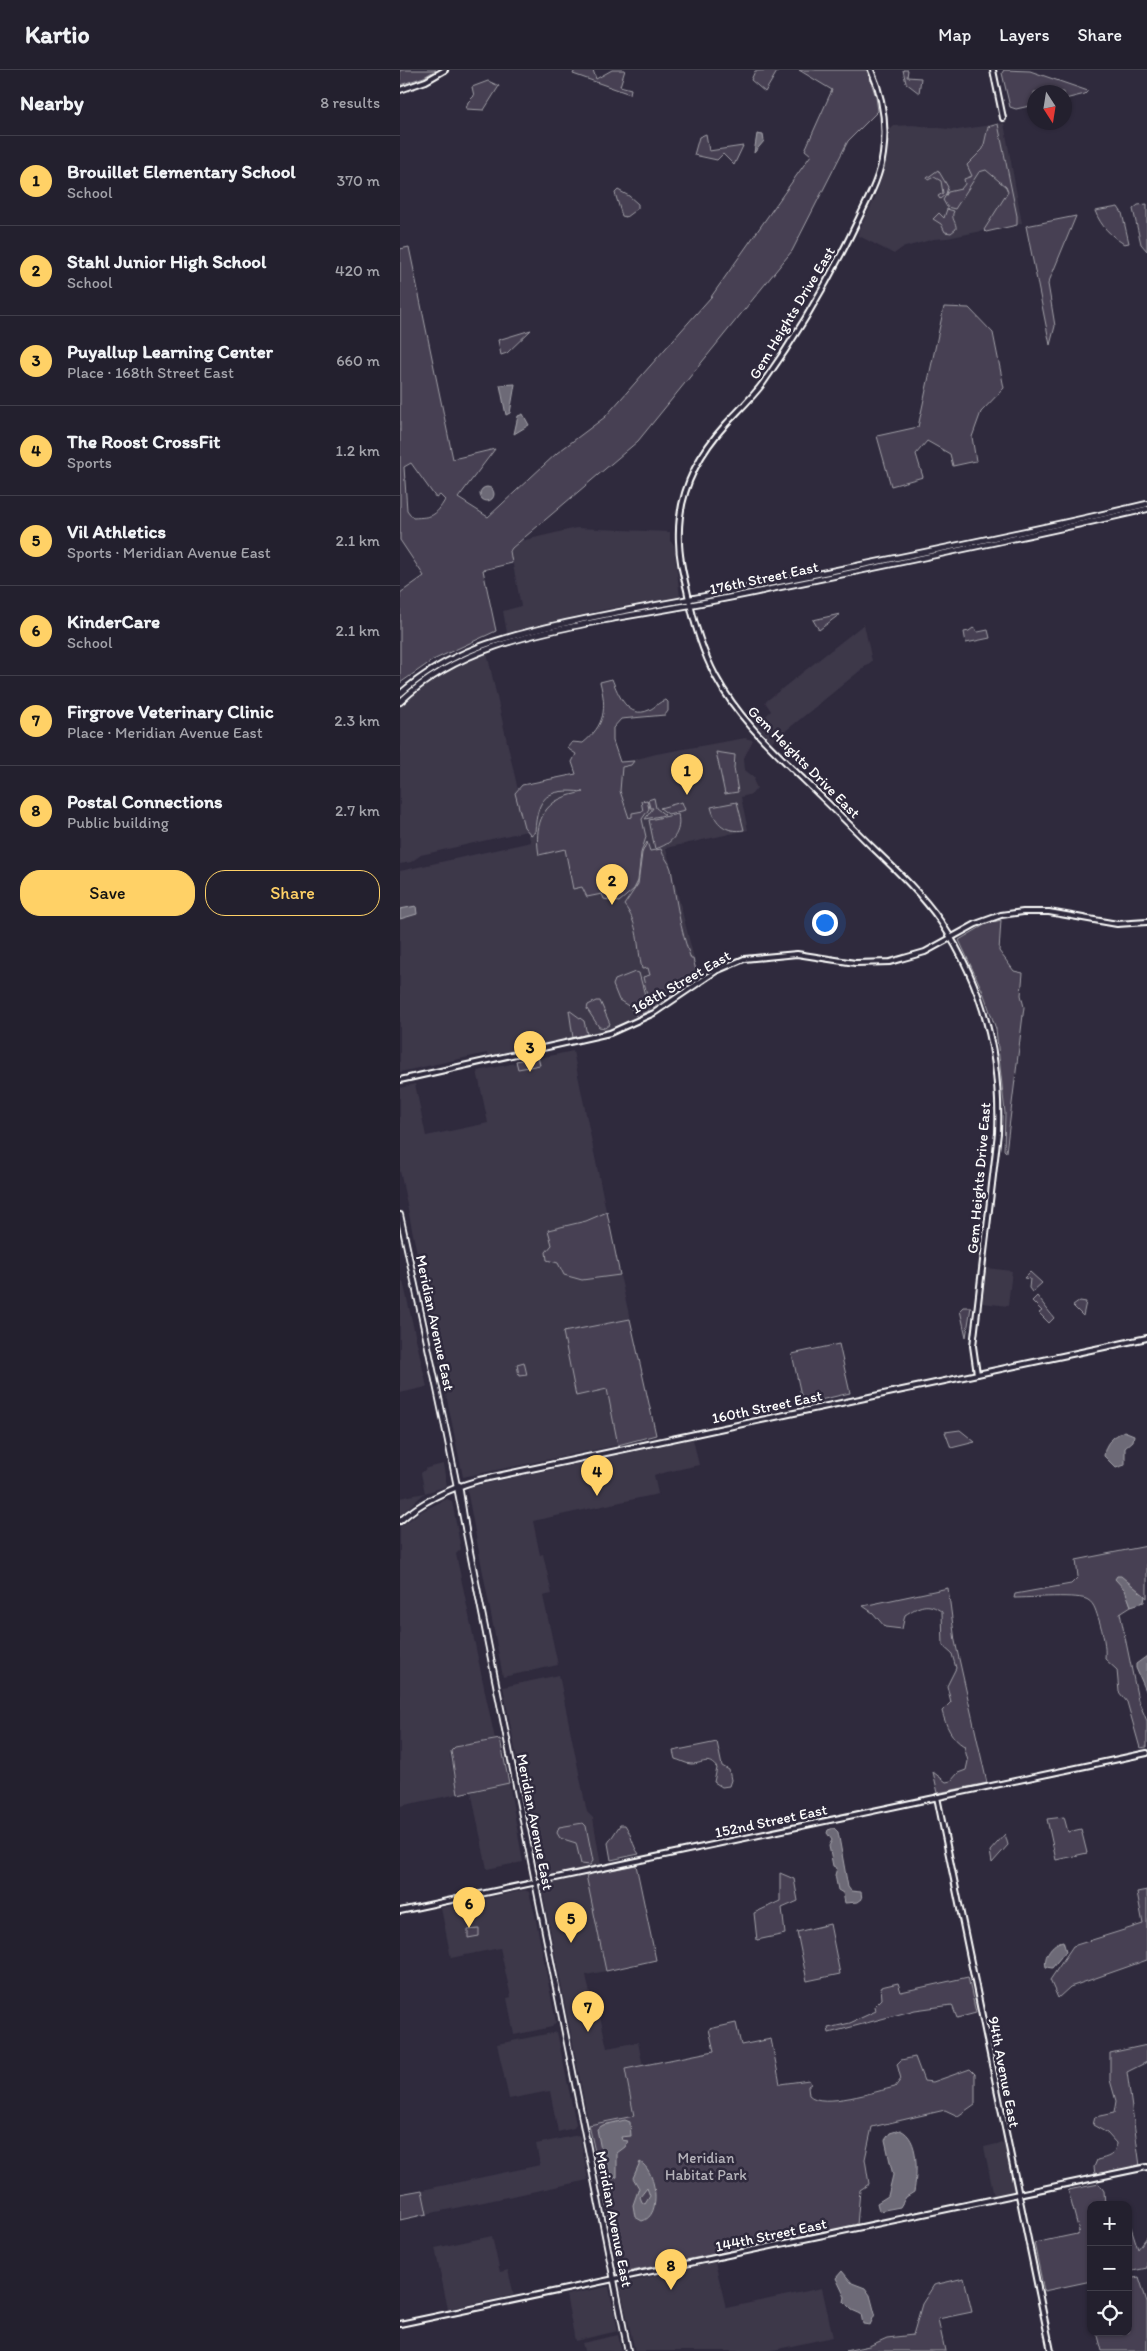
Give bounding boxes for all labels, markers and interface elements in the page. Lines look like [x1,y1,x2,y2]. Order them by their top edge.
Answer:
text: Kartio [25,20,90,49]
text: Map [938,24,971,46]
text: Layers [999,24,1049,46]
text: Share [1077,24,1122,46]
north arrow [1027,85,1072,130]
text: Nearby [20,90,84,115]
text: 8 results [320,93,380,112]
text: Brouillet Elementary School [67,160,296,183]
text: 1 [32,171,40,190]
text: 370 m [336,171,380,190]
text: School [67,183,113,202]
street label: Gem Heights Drive East [745,243,839,383]
text: Stahl Junior High School [67,250,266,273]
text: 2 [32,261,40,280]
text: 420 m [335,261,380,280]
text: School [67,273,113,292]
text: Puyallup Learning Center [67,340,273,363]
text: 3 [32,351,40,370]
text: 660 m [336,351,380,370]
text: Place · 168th Street East [67,363,234,382]
text: The Roost CrossFit [67,430,220,453]
text: 4 [31,441,41,460]
text: 1.2 km [335,441,380,460]
text: Sports [67,453,112,472]
text: Vil Athletics [67,520,166,543]
text: 5 [32,531,40,550]
text: 2.1 km [335,531,380,550]
text: Sports · Meridian Avenue East [67,543,271,562]
street label: 176th Street East [708,558,820,598]
text: KinderCare [67,610,160,633]
text: 6 [32,621,40,640]
text: 2.1 km [335,621,380,640]
text: School [67,633,113,652]
text: Firgrove Veterinary Clinic [67,700,274,723]
street label: Gem Heights Drive East [744,702,864,822]
text: 7 [32,711,40,730]
text: 2.3 km [334,711,380,730]
text: Place · Meridian Avenue East [67,723,263,742]
pin: 1 [671,754,703,795]
text: Postal Connections [67,790,223,813]
text: 8 [32,801,40,820]
text: 2.7 km [335,801,380,820]
text: Public building [67,813,169,832]
pin: 2 [596,864,628,905]
button: Save [20,870,195,916]
button: Share [205,870,380,916]
your location [812,910,838,936]
street label: 168th Street East [628,946,734,1018]
pin: 3 [514,1031,546,1072]
street label: Gem Heights Drive East [963,1101,995,1254]
street label: Meridian Avenue East [412,1253,458,1393]
street label: 160th Street East [710,1386,824,1428]
pin: 4 [581,1455,613,1496]
street label: Meridian Avenue East [513,1752,557,1892]
street label: 152nd Street East [713,1800,829,1842]
pin: 6 [453,1887,485,1928]
pin: 5 [555,1902,587,1943]
pin: 7 [572,1991,604,2032]
street label: 94th Avenue East [984,2015,1024,2129]
street label: Meridian Avenue East [592,2149,636,2289]
park label: Meridian Habitat Park [665,2149,747,2184]
map controls [1087,2201,1132,2336]
button: + [1087,2201,1132,2246]
street label: 144th Street East [714,2214,829,2256]
button: − [1087,2246,1132,2291]
pin: 8 [655,2249,687,2290]
button: locate [1087,2291,1132,2336]

